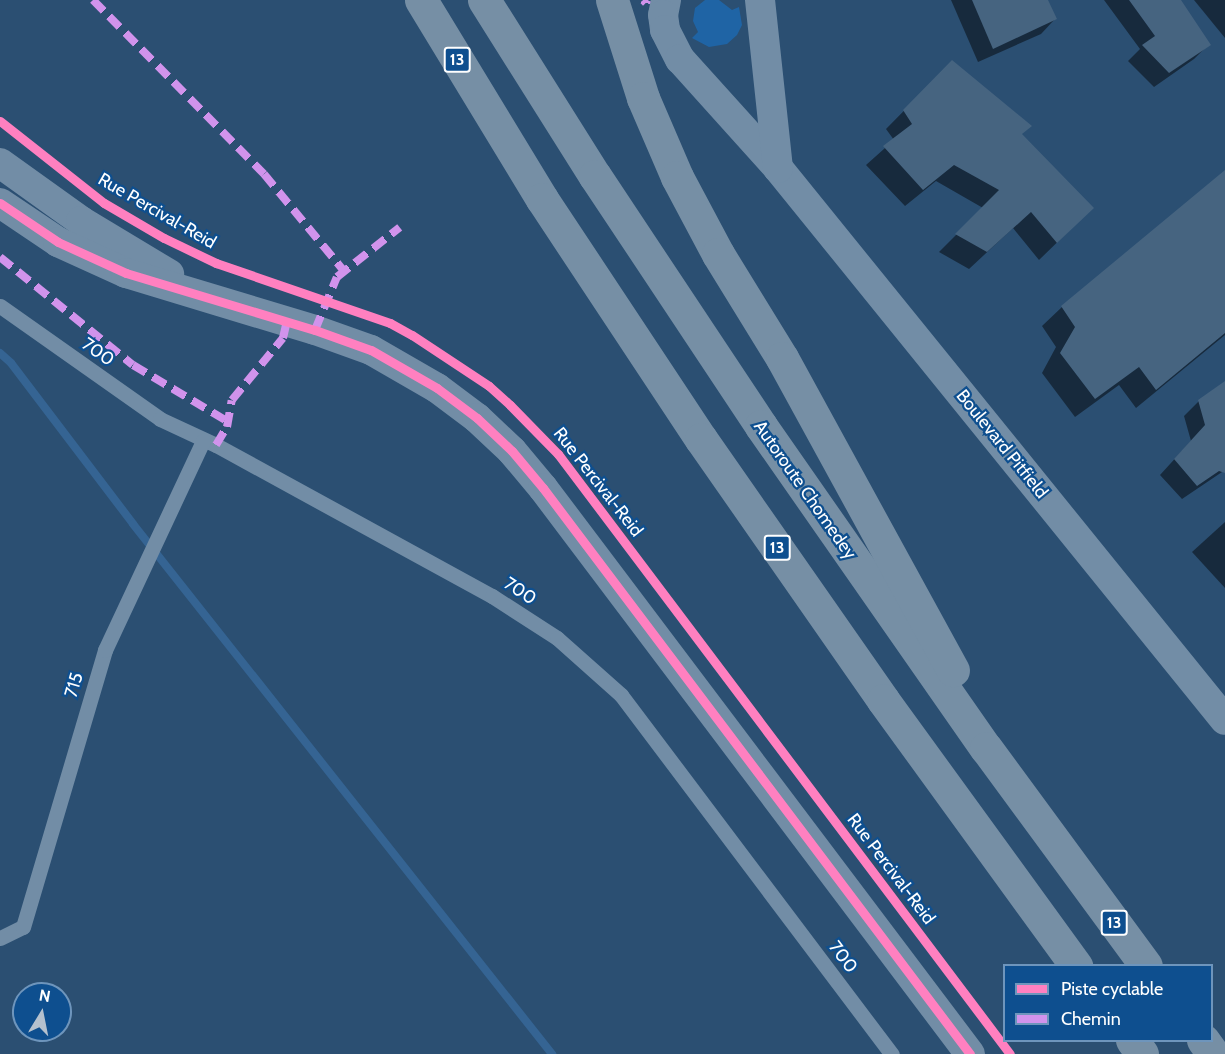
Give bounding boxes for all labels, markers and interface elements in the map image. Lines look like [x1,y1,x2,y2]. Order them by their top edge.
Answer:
road number: 13 [444,47,470,73]
street label: Rue Percival-Reid [94,168,220,254]
street label: 700 [78,333,118,371]
street label: Boulevard Pitfield [952,385,1052,503]
street label: Autoroute Chomedey [749,417,861,563]
street label: Rue Percival-Reid [549,423,647,541]
road number: 13 [764,535,790,561]
street label: 700 [500,573,540,609]
street label: 715 [60,670,88,700]
street label: Rue Percival-Reid [842,809,940,929]
road number: 13 [1100,910,1128,936]
street label: 700 [824,937,862,977]
legend [1003,964,1213,1042]
text: Piste cyclable [1061,978,1163,1000]
north arrow [12,982,72,1042]
text: N [38,985,52,1006]
text: Chemin [1061,1008,1121,1030]

